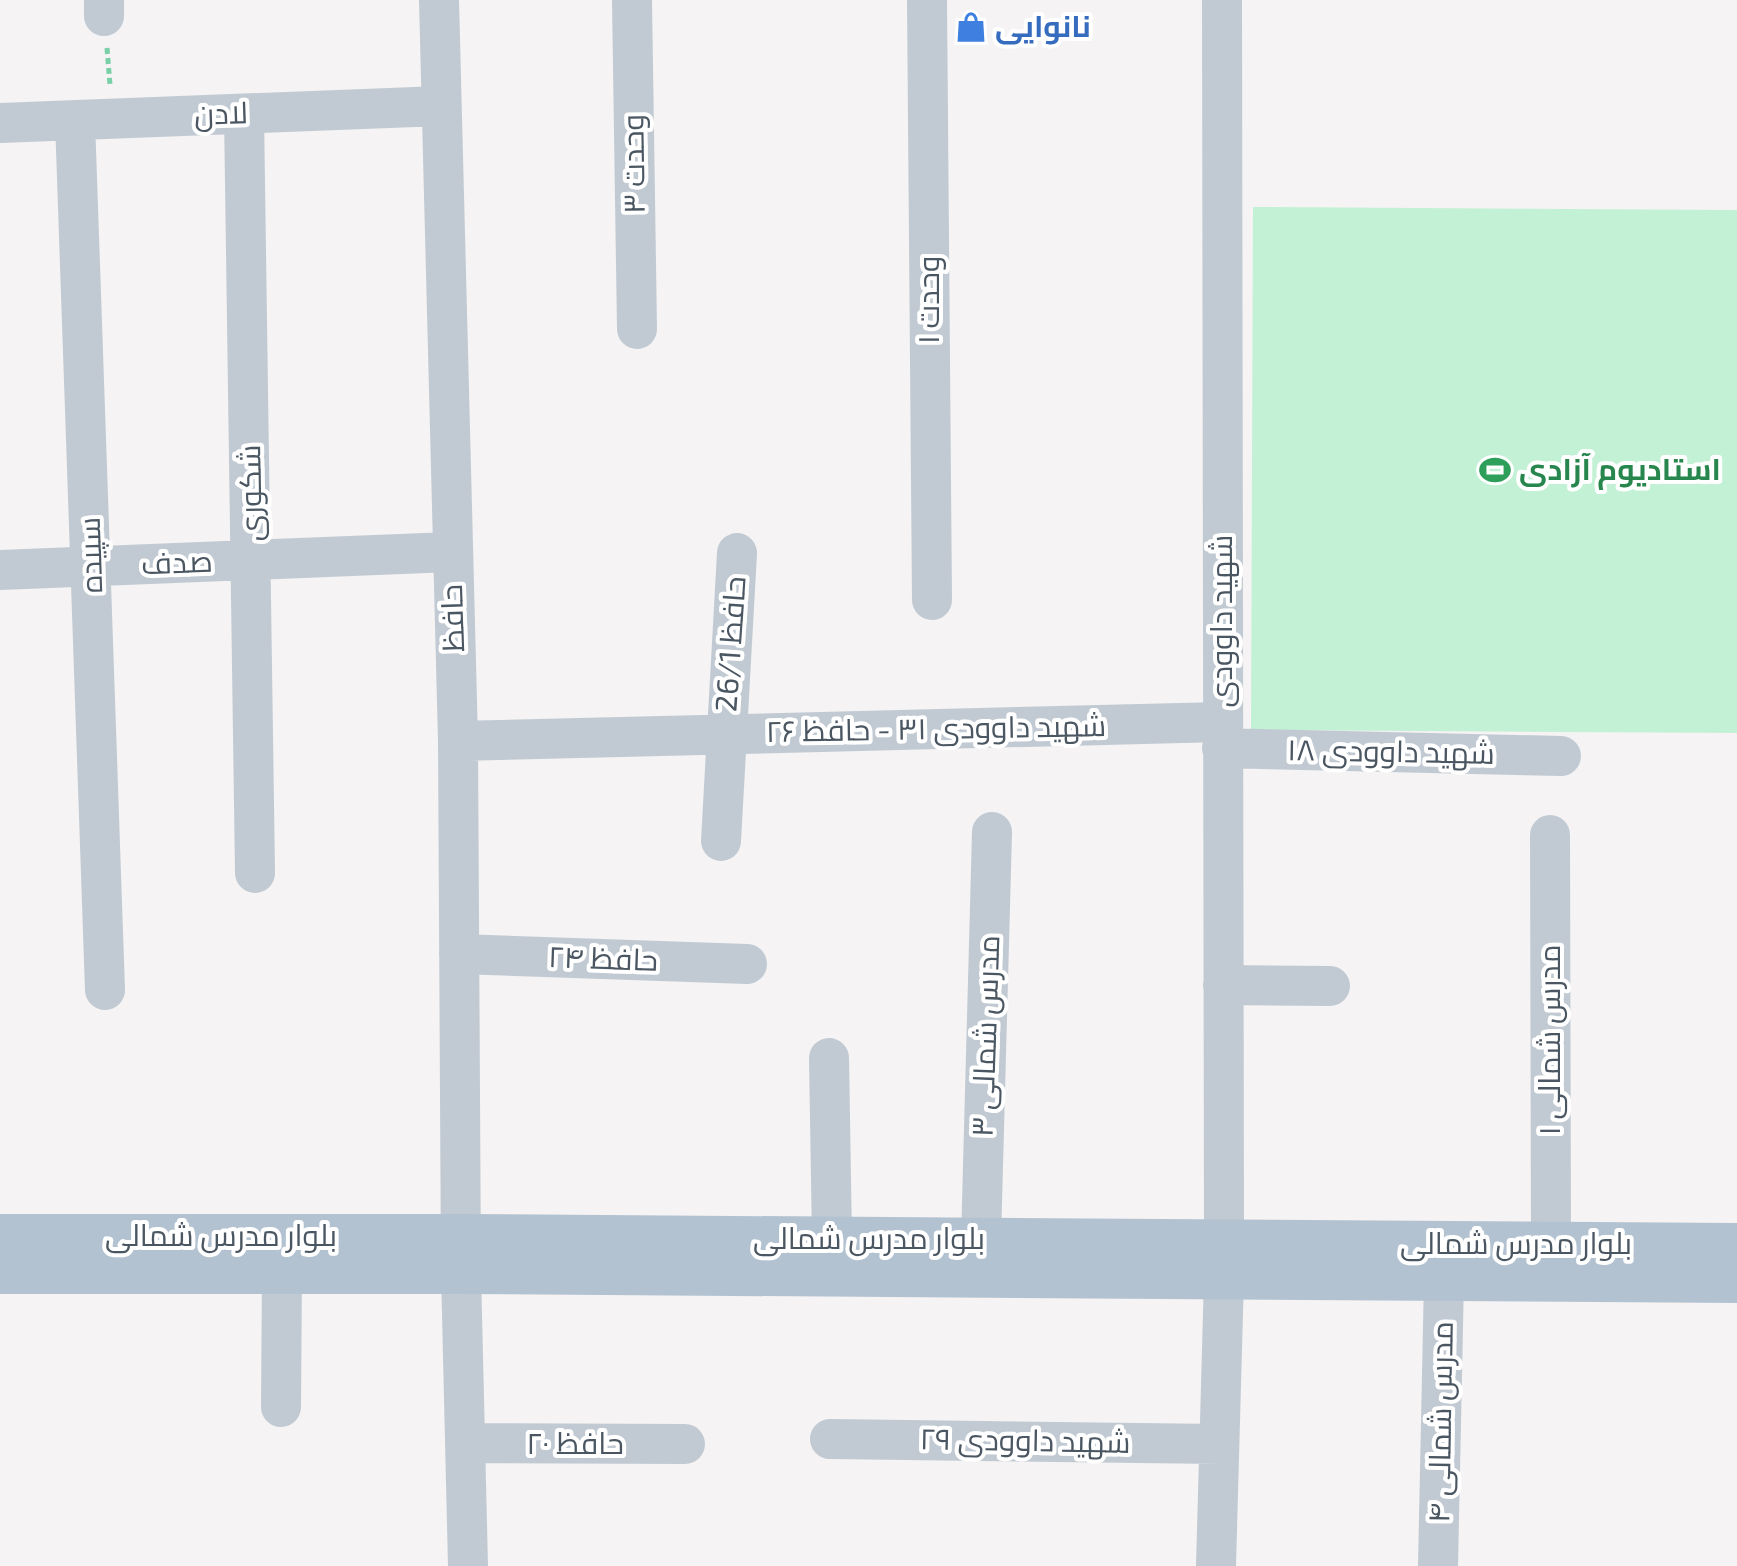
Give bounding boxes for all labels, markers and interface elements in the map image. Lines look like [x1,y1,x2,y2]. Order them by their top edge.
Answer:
place label: نانوایی [995,7,1091,45]
shop icon: نانوایی [954,10,988,44]
street label: لادن [193,93,248,132]
street label: وحدت ۳ [613,114,652,214]
street label: وحدت ۱ [909,256,946,344]
street label: شکوری [230,444,269,542]
place label: استادیوم آزادی [1519,450,1721,490]
sports icon: استادیوم آزادی [1478,453,1512,487]
street label: سپیده [70,516,111,594]
street label: شهید داوودی [1202,535,1240,707]
street label: صدف [141,542,213,580]
street label: حافظ 26/1 [706,575,752,713]
street label: حافظ [432,584,470,652]
street label: شهید داوودی ۳۱ - حافظ ۲۶ [765,706,1106,750]
street label: شهید داوودی ۱۸ [1287,730,1495,772]
street label: مدرس شمالی ۳ [962,934,1008,1138]
street label: حافظ ۲۴ [547,937,659,977]
street label: مدرس شمالی ۱ [1530,945,1568,1135]
street label: بلوار مدرس شمالی [105,1216,337,1254]
street label: بلوار مدرس شمالی [753,1219,985,1257]
street label: بلوار مدرس شمالی [1400,1224,1632,1262]
street label: مدرس شمالی ۴ [1419,1321,1461,1523]
street label: شهید داوودی ۲۹ [919,1419,1131,1461]
street label: حافظ ۲۰ [526,1424,624,1460]

